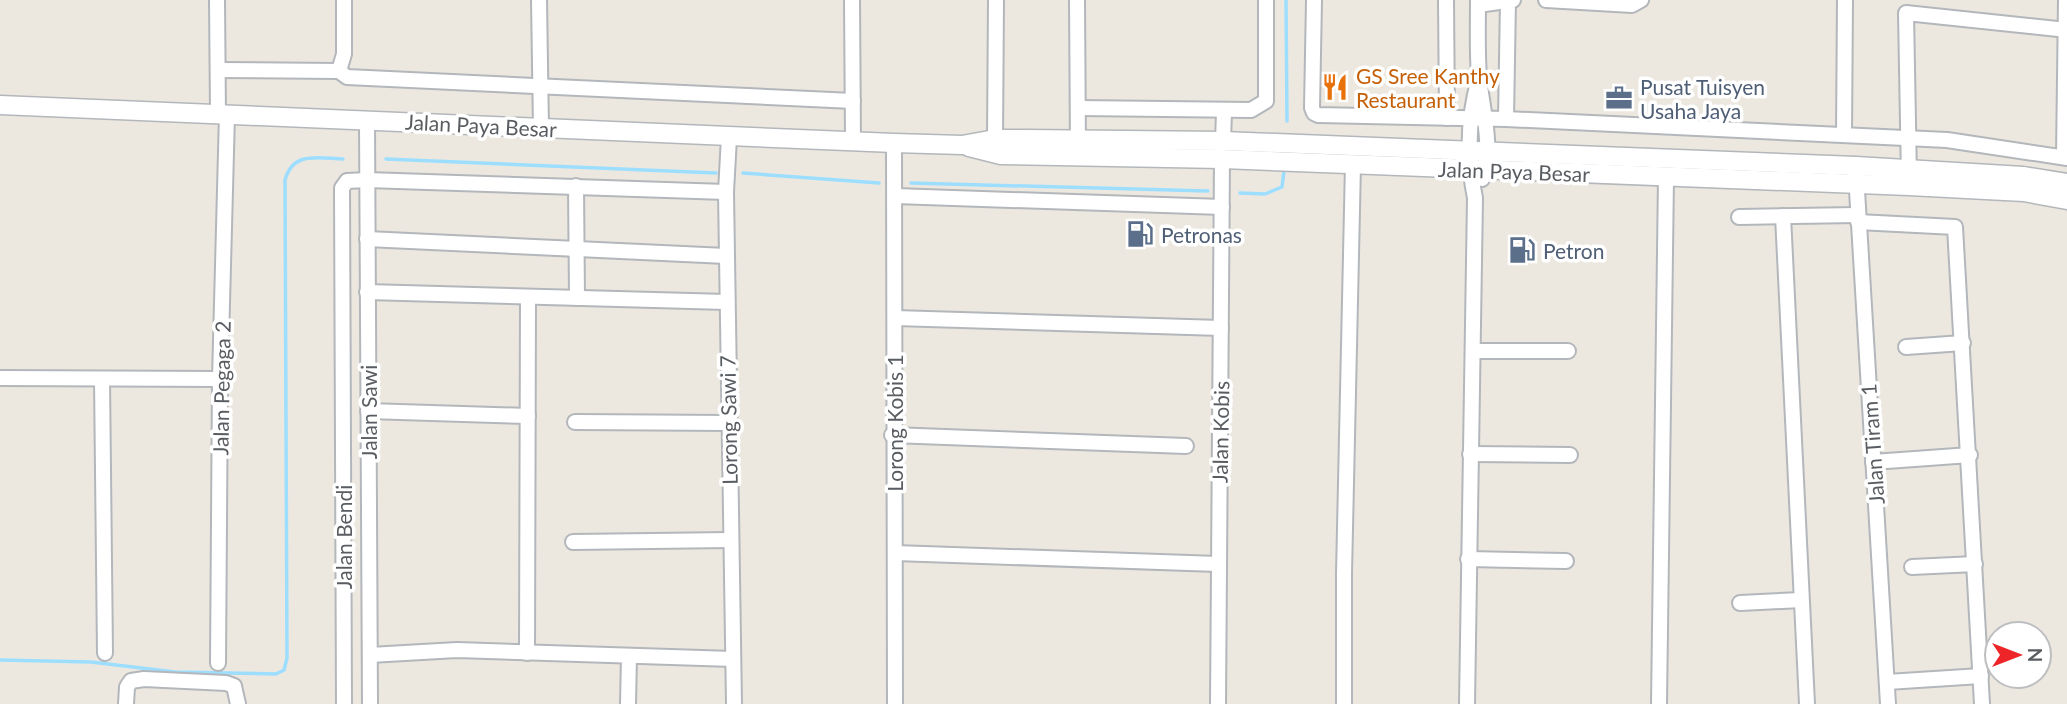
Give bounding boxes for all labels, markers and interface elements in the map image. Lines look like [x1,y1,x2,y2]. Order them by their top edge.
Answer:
place label: GS Sree Kanthy Restaurant [1356,63,1500,112]
restaurant icon: GS Sree Kanthy Restaurant [1320,72,1350,102]
place label: Pusat Tuisyen Usaha Jaya [1640,74,1765,123]
office icon: Pusat Tuisyen Usaha Jaya [1604,83,1634,113]
street label: Jalan Paya Besar [404,109,558,141]
street label: Jalan Paya Besar [1438,156,1591,186]
fuel station icon: Petronas [1125,219,1155,249]
place label: Petronas [1161,222,1242,247]
fuel station icon: Petron [1507,235,1537,265]
place label: Petron [1543,238,1604,263]
street label: Jalan Pegaga 2 [207,320,235,456]
street label: Lorong Kobis 1 [882,354,907,492]
street label: Lorong Sawi 7 [714,355,742,485]
street label: Jalan Sawi [356,365,381,459]
street label: Jalan Kobis [1207,381,1233,483]
street label: Jalan Tiram 1 [1855,383,1889,505]
street label: Jalan Bendi [331,485,356,589]
north arrow [1983,620,2053,690]
text: N [2024,648,2047,662]

